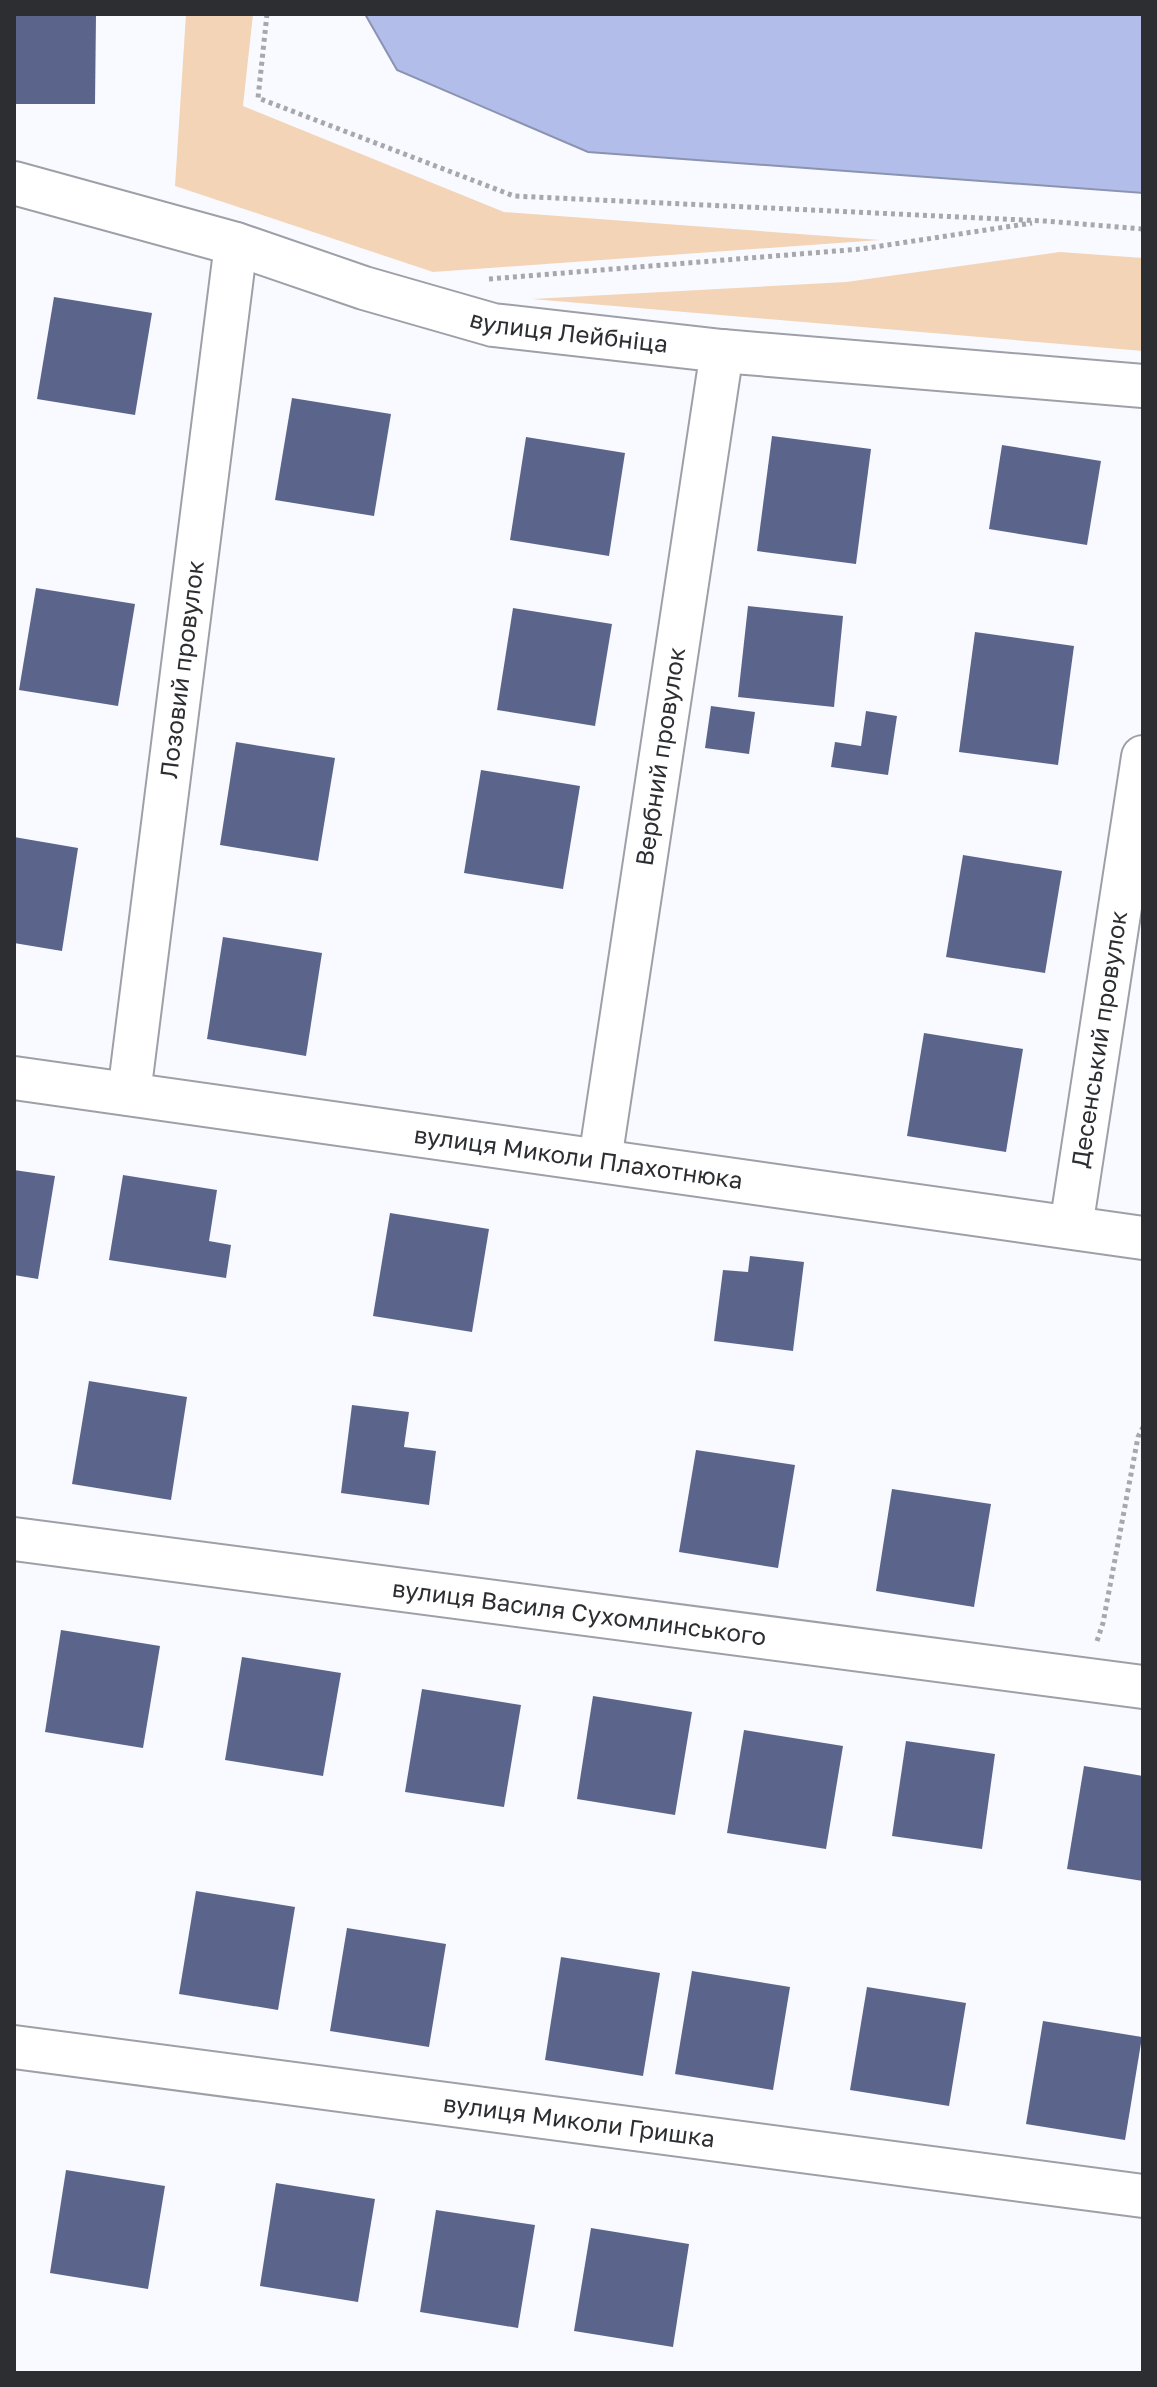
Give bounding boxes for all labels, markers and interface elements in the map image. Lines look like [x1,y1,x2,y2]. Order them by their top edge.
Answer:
street label: вулиця Лейбніца [467,303,670,358]
street label: Лозовий провулок [153,558,209,780]
street label: Вербний провулок [629,645,690,868]
street label: Десенський провулок [1064,908,1132,1169]
street label: вулиця Миколи Плахотнюка [412,1119,745,1194]
street label: вулиця Василя Сухомлинського [391,1573,768,1650]
street label: вулиця Миколи Гришка [442,2088,717,2152]

